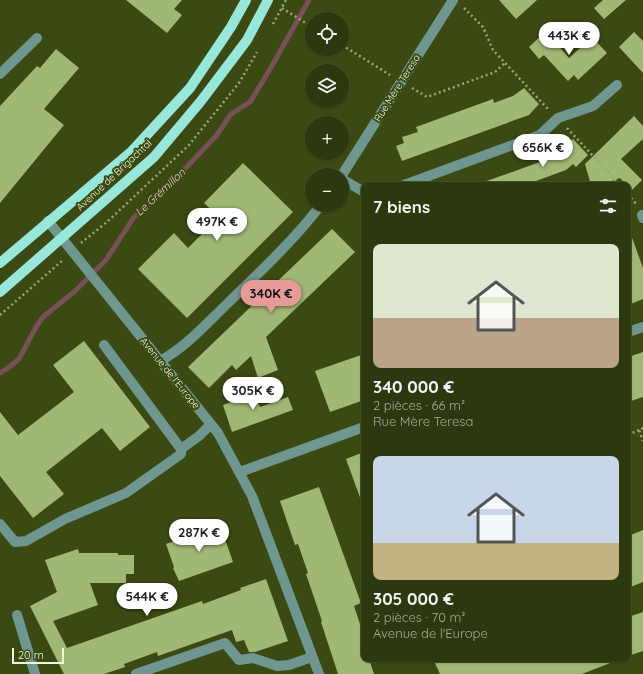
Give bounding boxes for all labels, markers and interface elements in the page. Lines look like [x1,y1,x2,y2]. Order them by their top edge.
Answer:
map controls [305,12,349,212]
button: locate [305,12,349,56]
pin: 443K € [536,22,602,56]
text: 443K € [548,27,590,43]
street label: Rue Mère Teresa [371,52,423,124]
button: layers [305,64,349,108]
button: + [305,116,349,160]
pin: 656K € [510,134,576,168]
street label: Avenue de Brigachtal [73,137,155,213]
text: 656K € [522,139,564,155]
water label: Le Grémillon [132,165,188,219]
button: − [305,168,349,212]
icon: filters [597,195,619,217]
text: 7 biens [373,196,430,217]
pin: 497K € [184,208,250,242]
text: 497K € [196,213,238,229]
icon: home [460,270,532,342]
pin: 340K € [238,280,304,314]
text: 340K € [250,285,292,301]
street label: Avenue de l'Europe [137,335,203,412]
text: 340 000 € [373,376,454,397]
pin: 305K € [220,377,286,411]
text: 305K € [232,382,274,398]
text: 2 pièces · 66 m² [373,397,465,413]
text: Rue Mère Teresa [373,413,473,429]
icon: home [460,482,532,554]
pin: 287K € [166,519,232,553]
text: 287K € [178,524,220,540]
pin: 544K € [114,583,180,617]
text: 544K € [125,588,169,604]
text: 305 000 € [373,588,454,609]
text: 2 pièces · 70 m² [373,609,466,625]
text: Avenue de l'Europe [373,625,488,641]
scale bar [12,646,64,665]
text: 20 m [18,648,44,662]

